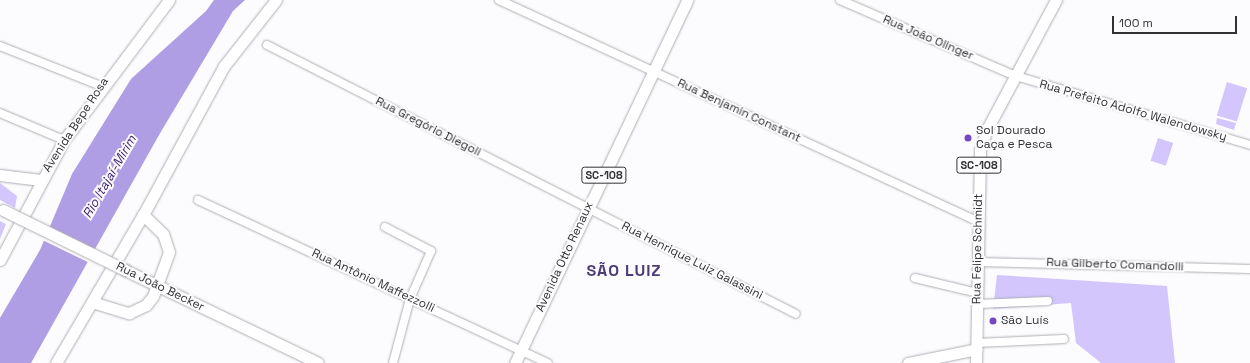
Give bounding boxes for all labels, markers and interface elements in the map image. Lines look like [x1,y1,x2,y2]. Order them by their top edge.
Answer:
scale bar [1114,8,1239,34]
street label: Rua João Olinger [881,12,975,64]
text: 100 m [1119,15,1153,31]
street label: Avenida Bepe Rosa [40,75,112,175]
street label: Rua Benjamin Constant [675,76,803,146]
street label: Rua Prefeito Adolfo Walendowsky [1037,77,1229,145]
street label: Rua Gregório Diegoli [373,94,483,160]
place label: Sol Dourado Caça e Pesca [976,124,1052,152]
water label: Rio Itajaí-Mirim [80,133,140,221]
marker: Sol Dourado Caça e Pesca [963,133,973,143]
road number: SC-108 [956,156,1002,174]
road number: SC-108 [581,166,627,184]
street label: Rua Felipe Schmidt [970,194,986,304]
street label: Avenida Otto Renaux [533,200,597,314]
street label: Rua Henrique Luiz Galassini [619,219,765,303]
street label: Rua Antônio Maffezzolli [309,246,437,316]
street label: Rua Gilberto Comandolli [1046,255,1184,275]
street label: Rua João Becker [114,259,206,315]
district label: SÃO LUIZ [586,261,662,281]
place label: São Luís [1001,314,1049,328]
marker: São Luís [988,316,998,326]

